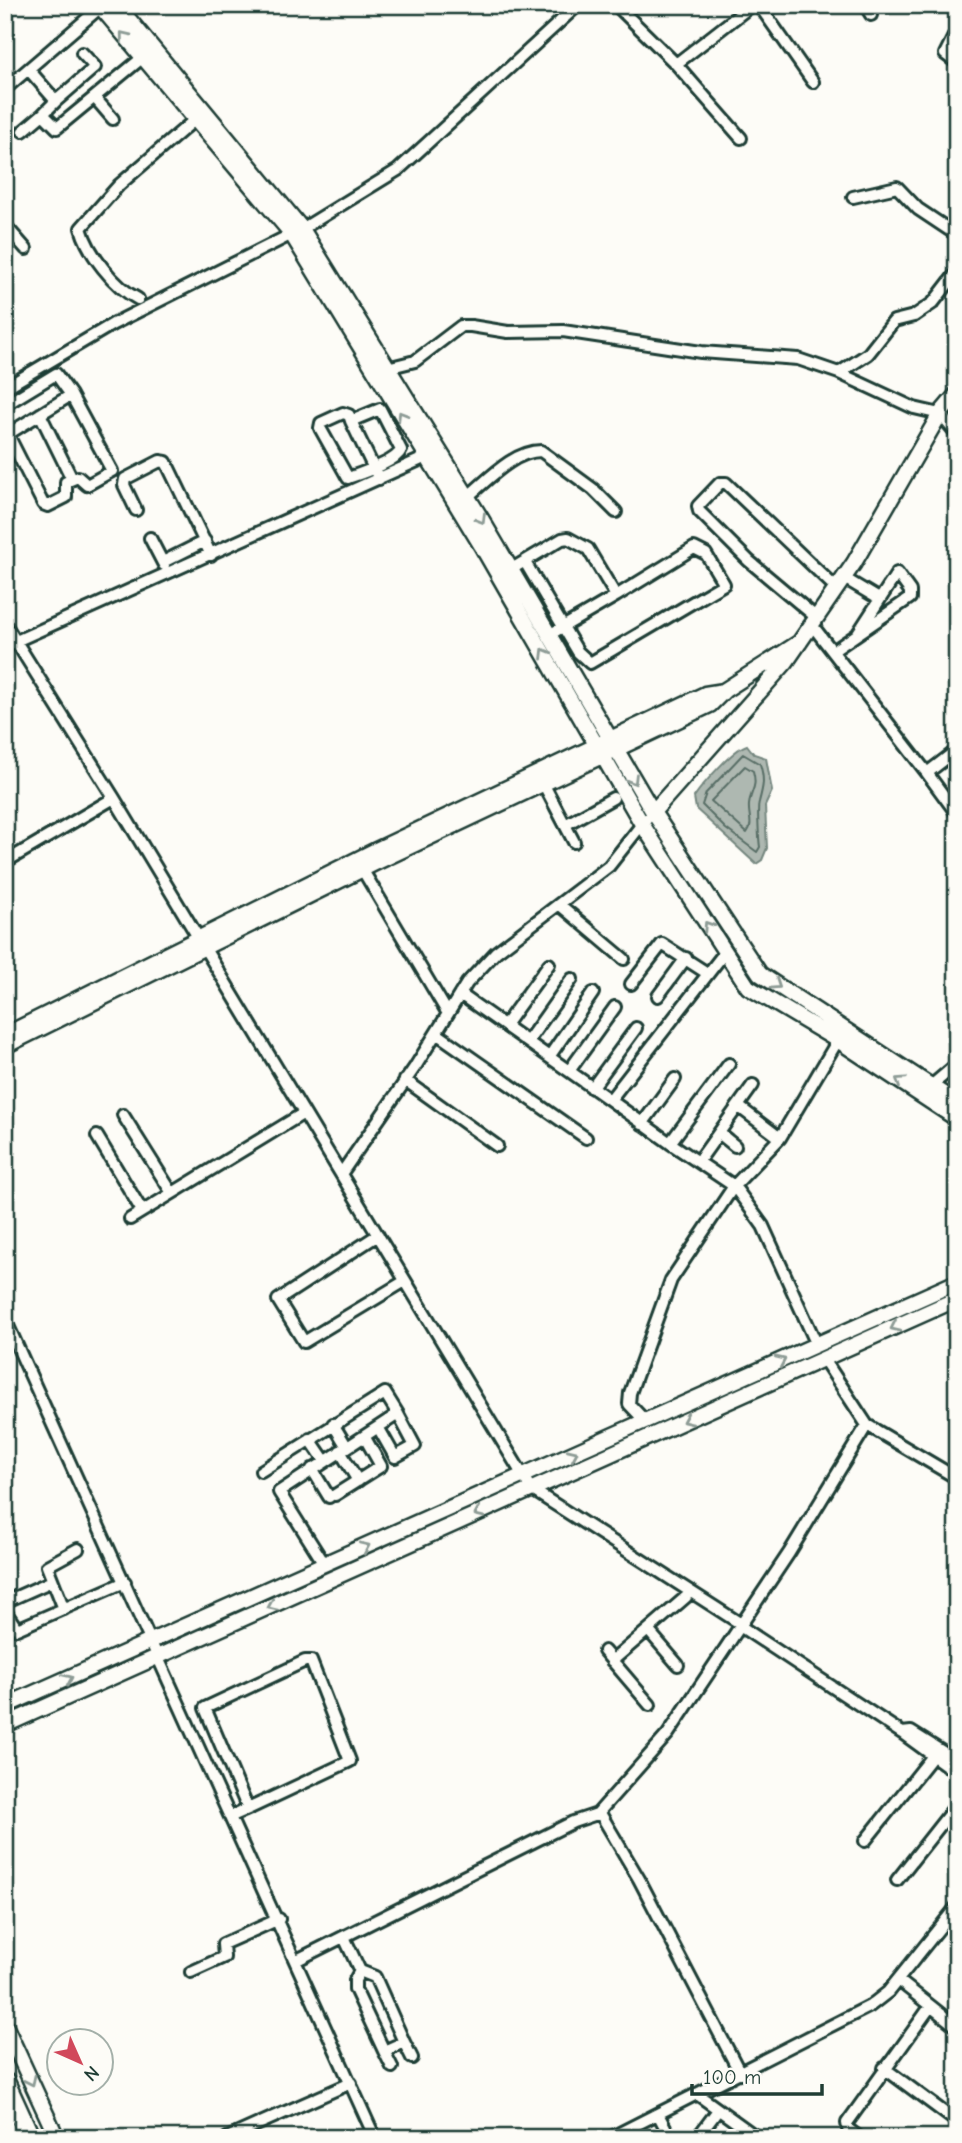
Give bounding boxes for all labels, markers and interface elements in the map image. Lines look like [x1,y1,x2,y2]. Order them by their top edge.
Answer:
one-way arrow [119,32,132,44]
one-way arrow [398,411,411,424]
one-way arrow [473,512,486,525]
one-way arrow [540,647,553,660]
one-way arrow [625,773,638,786]
one-way arrow [703,920,716,933]
one-way arrow [769,977,782,990]
one-way arrow [895,1077,908,1089]
one-way arrow [890,1319,902,1333]
one-way arrow [774,1355,786,1369]
one-way arrow [682,1412,694,1426]
one-way arrow [566,1448,578,1462]
one-way arrow [474,1505,486,1519]
one-way arrow [358,1541,371,1555]
one-way arrow [267,1598,279,1612]
one-way arrow [60,1673,73,1687]
north arrow [46,2028,116,2098]
scale bar [692,2052,822,2096]
text: N [79,2061,103,2085]
text: 100 m [703,2065,761,2089]
one-way arrow [23,2074,37,2086]

